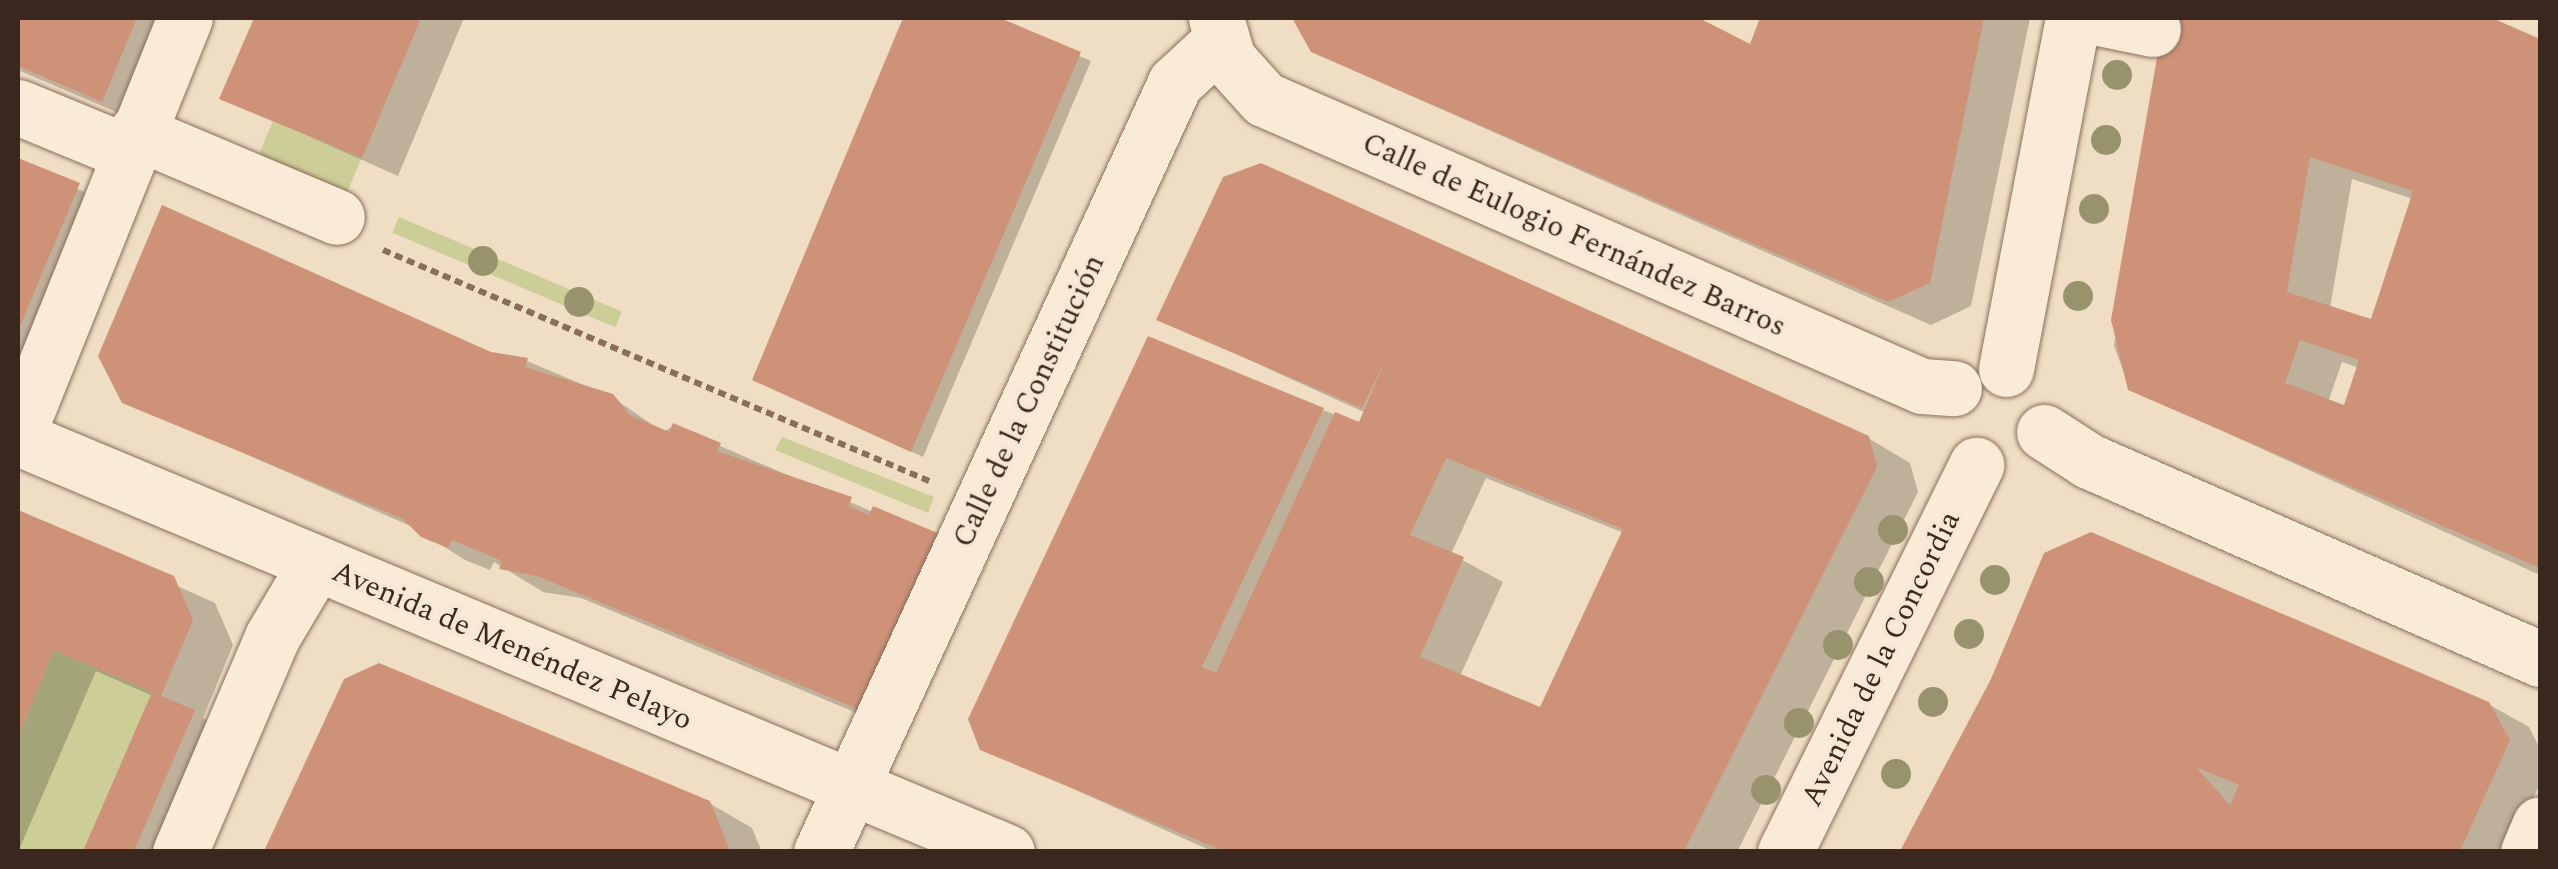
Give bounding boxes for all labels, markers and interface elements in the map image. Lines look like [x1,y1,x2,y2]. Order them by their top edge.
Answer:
street label: Calle de Eulogio Fernández Barros [1357,125,1791,345]
street label: Calle de la Constitución [945,249,1113,553]
street label: Avenida de la Concordia [1794,505,1968,813]
street label: Avenida de Menéndez Pelayo [327,554,697,738]

